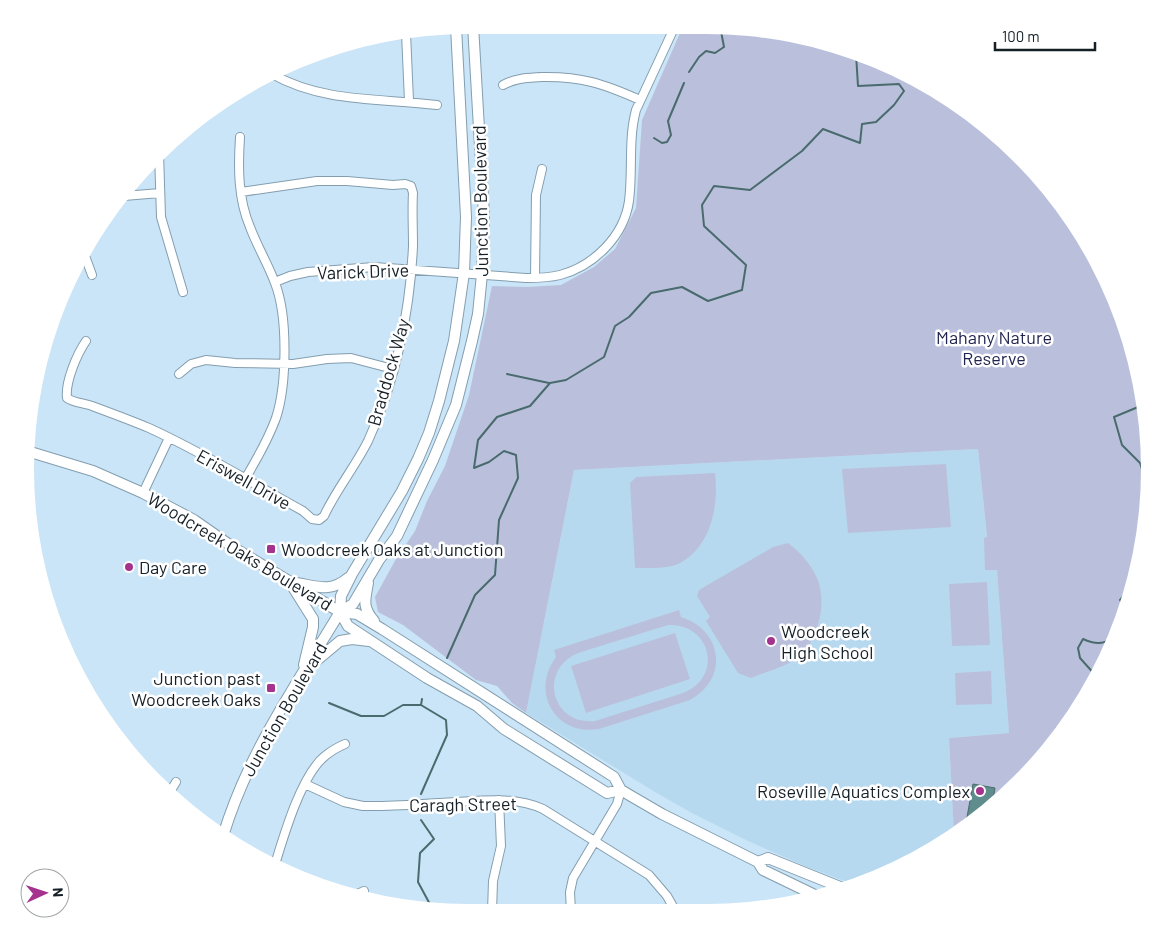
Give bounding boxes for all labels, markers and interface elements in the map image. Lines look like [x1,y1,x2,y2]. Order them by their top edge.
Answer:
scale bar [995,20,1095,52]
text: 100 m [1002,27,1040,45]
street label: Junction Boulevard [468,125,492,277]
street label: Varick Drive [317,258,409,284]
street label: Braddock Way [362,316,414,428]
park label: Mahany Nature Reserve [936,326,1052,369]
street label: Eriswell Drive [193,444,295,514]
street label: Woodcreek Oaks Boulevard [144,487,336,615]
place label: Woodcreek Oaks at Junction [281,538,503,560]
marker: Woodcreek Oaks at Junction [265,543,277,555]
place label: Day Care [139,556,207,578]
marker: Day Care [123,561,135,573]
place label: Woodcreek High School [781,620,874,663]
marker: Woodcreek High School [765,635,777,647]
street label: Junction Boulevard [237,638,331,780]
place label: Junction past Woodcreek Oaks [131,667,261,710]
marker: Junction past Woodcreek Oaks [265,682,277,694]
place label: Roseville Aquatics Complex [757,780,970,802]
marker: Roseville Aquatics Complex [974,785,986,797]
street label: Caragh Street [409,792,517,816]
north arrow [20,868,70,918]
text: N [50,887,67,897]

